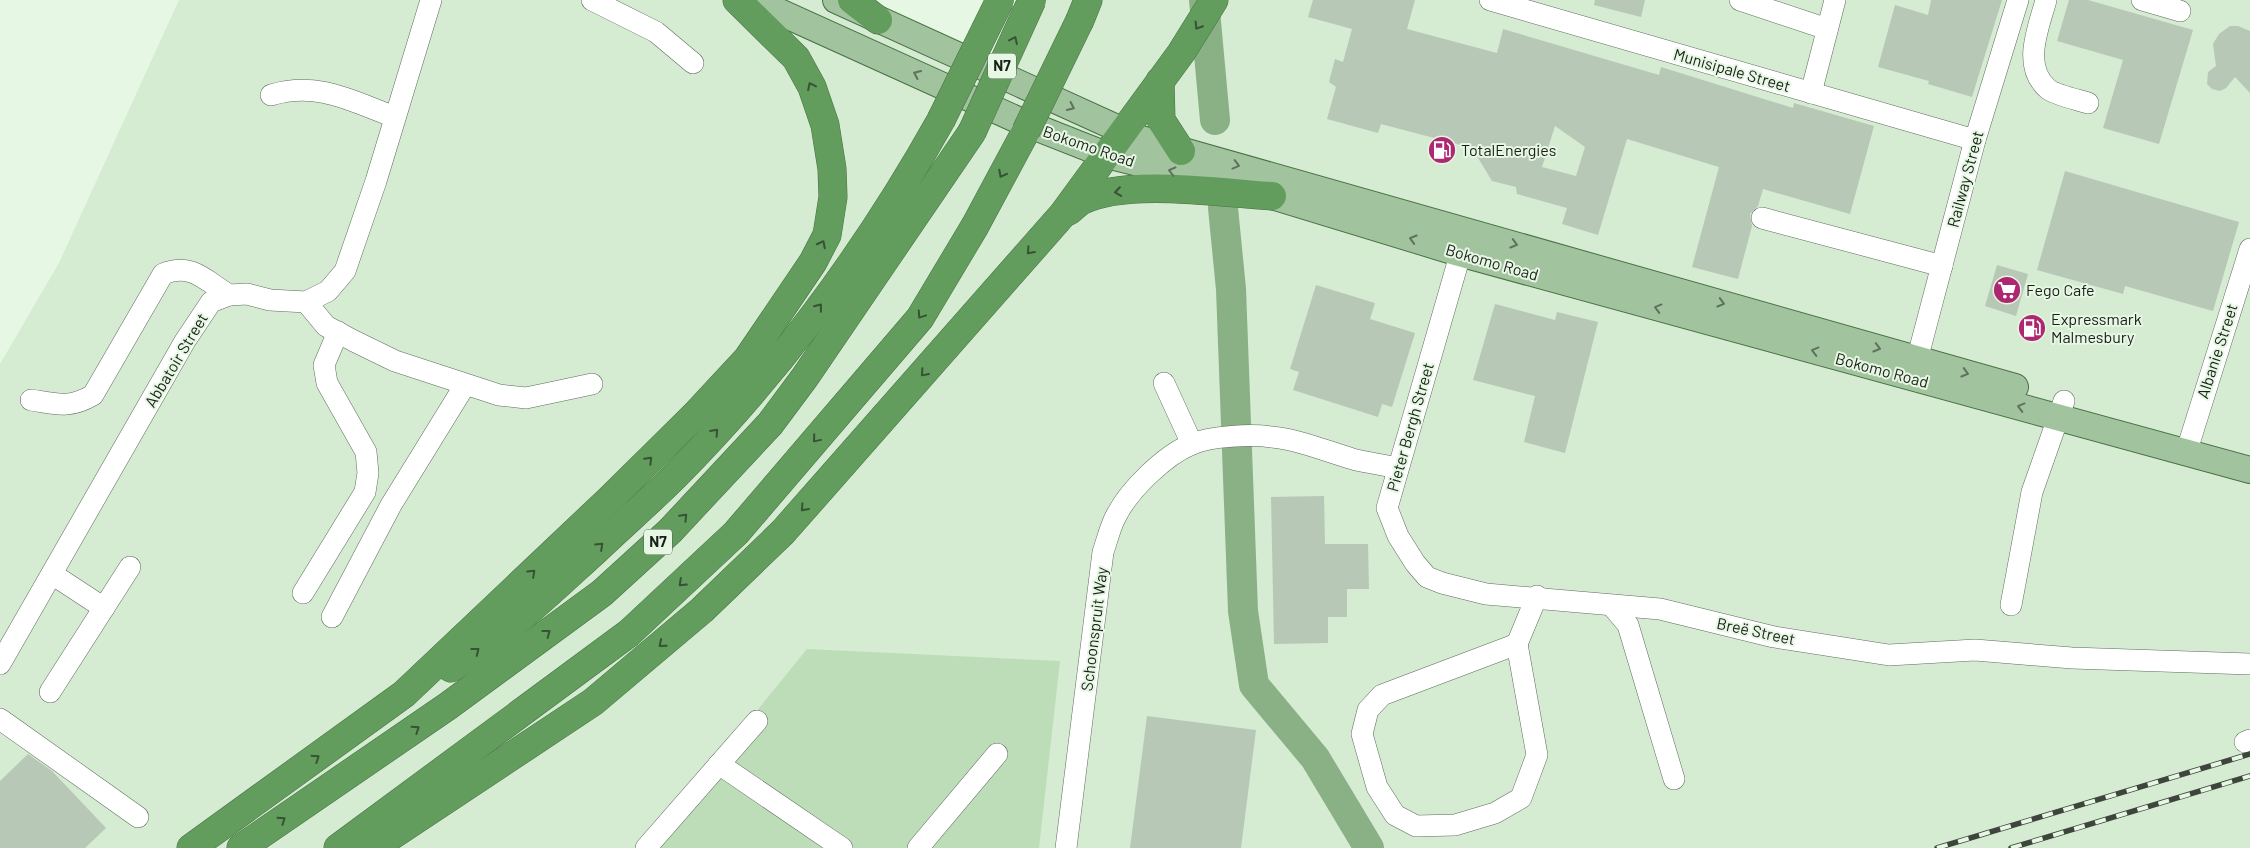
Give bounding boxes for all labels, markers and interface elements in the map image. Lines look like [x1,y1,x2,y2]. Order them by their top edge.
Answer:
one-way arrow [1194,21,1204,30]
one-way arrow [1008,36,1018,45]
street label: Munisipale Street [1672,44,1793,95]
road number: N7 [988,54,1016,78]
one-way arrow [913,70,922,80]
one-way arrow [807,82,817,91]
one-way arrow [1066,101,1075,112]
street label: Bokomo Road [1041,121,1137,170]
street label: Railway Street [1942,128,1987,229]
fuel station icon: TotalEnergies [1427,135,1457,165]
place label: TotalEnergies [1461,140,1556,159]
one-way arrow [1232,159,1241,170]
one-way arrow [1169,167,1177,177]
one-way arrow [999,169,1009,178]
one-way arrow [1114,186,1123,196]
one-way arrow [1409,234,1417,244]
one-way arrow [1510,238,1518,249]
street label: Bokomo Road [1444,239,1541,284]
one-way arrow [816,240,826,249]
one-way arrow [1027,245,1036,254]
supermarket icon: Fego Cafe [1992,275,2022,305]
place label: Fego Cafe [2026,280,2095,299]
one-way arrow [1716,297,1725,308]
street label: Albanie Street [2192,301,2241,401]
one-way arrow [813,303,822,313]
one-way arrow [1654,303,1663,314]
street label: Abbatoir Street [140,309,211,410]
one-way arrow [918,309,927,318]
place label: Expressmark Malmesbury [2051,309,2142,346]
fuel station icon: Expressmark Malmesbury [2017,313,2047,343]
one-way arrow [1872,342,1880,352]
one-way arrow [1811,346,1819,357]
street label: Bokomo Road [1833,348,1931,391]
street label: Pieter Bergh Street [1382,360,1437,494]
one-way arrow [921,367,929,376]
one-way arrow [1961,367,1970,378]
one-way arrow [2017,403,2025,413]
one-way arrow [709,429,718,438]
one-way arrow [814,433,822,442]
one-way arrow [643,457,652,466]
one-way arrow [801,502,810,511]
one-way arrow [678,514,687,523]
road number: N7 [644,530,672,554]
one-way arrow [594,543,603,552]
street label: Schoonspruit Way [1076,565,1111,692]
one-way arrow [526,570,535,579]
one-way arrow [679,577,688,586]
street label: Breë Street [1715,613,1797,648]
one-way arrow [541,630,551,639]
one-way arrow [658,638,667,647]
one-way arrow [470,649,479,657]
one-way arrow [410,726,420,735]
one-way arrow [310,755,320,764]
one-way arrow [276,817,285,827]

